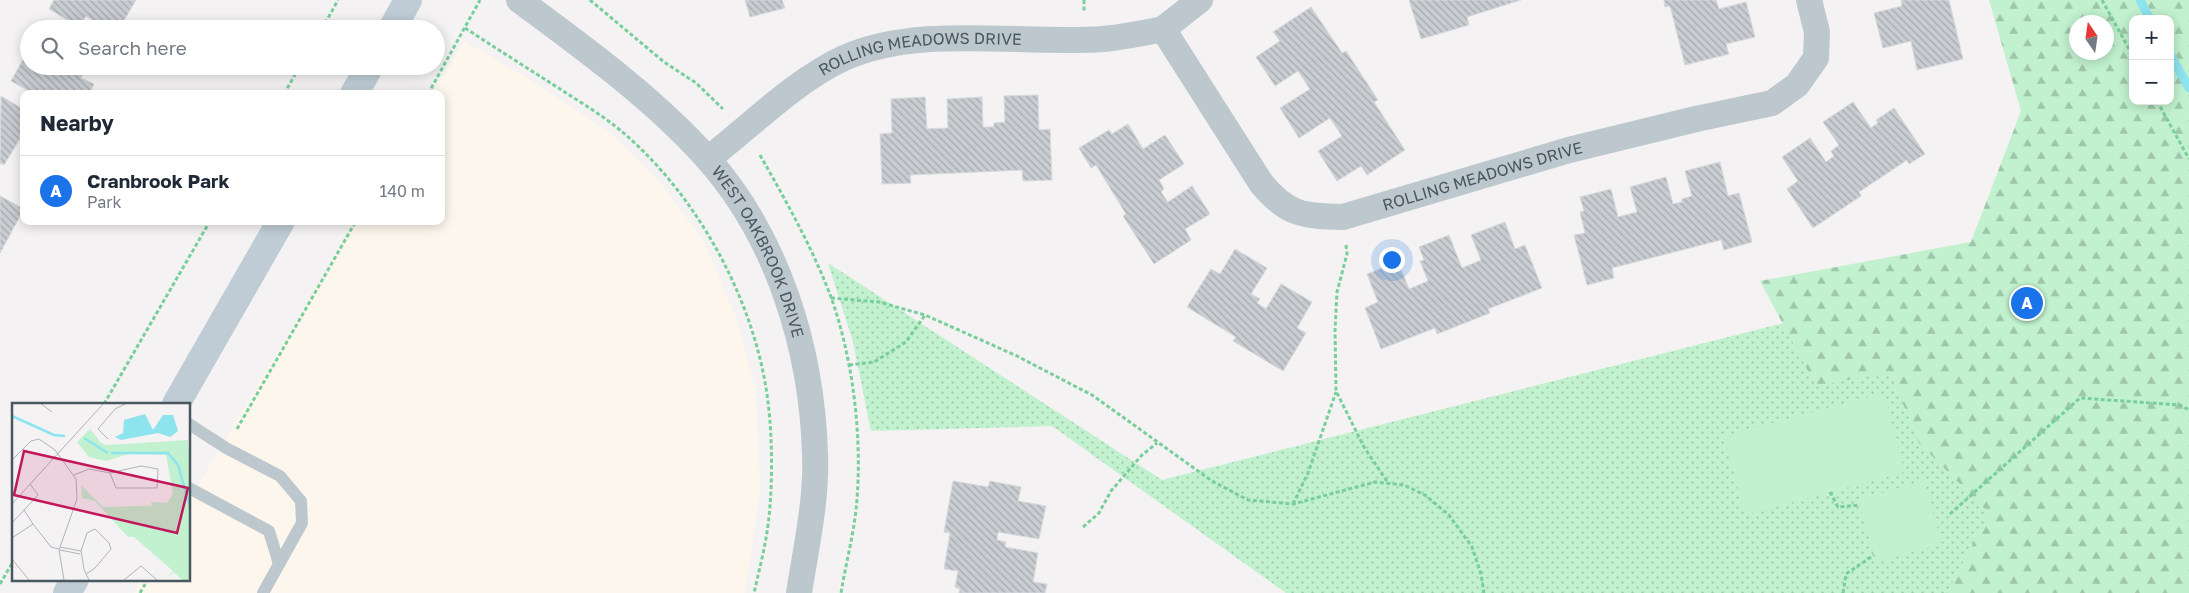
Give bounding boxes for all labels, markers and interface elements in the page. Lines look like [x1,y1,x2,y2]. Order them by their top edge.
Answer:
north arrow [2069,15,2114,60]
map controls [2129,15,2174,105]
button: + [2129,15,2174,60]
search box [20,20,445,75]
street label: ROLLING MEADOWS DRIVE [815,28,1022,80]
icon: search [38,34,66,62]
text: Search here [78,36,187,59]
button: − [2129,60,2174,105]
text: Nearby [40,110,114,136]
street label: ROLLING MEADOWS DRIVE [1380,137,1584,215]
street label: WEST OAKBROOK DRIVE [708,161,808,340]
text: Cranbrook Park [87,169,229,192]
text: A [50,181,62,201]
text: 140 m [379,181,425,201]
text: Park [87,192,122,212]
your location [1379,247,1405,273]
pin: A [2011,284,2043,322]
inset map [12,403,190,580]

